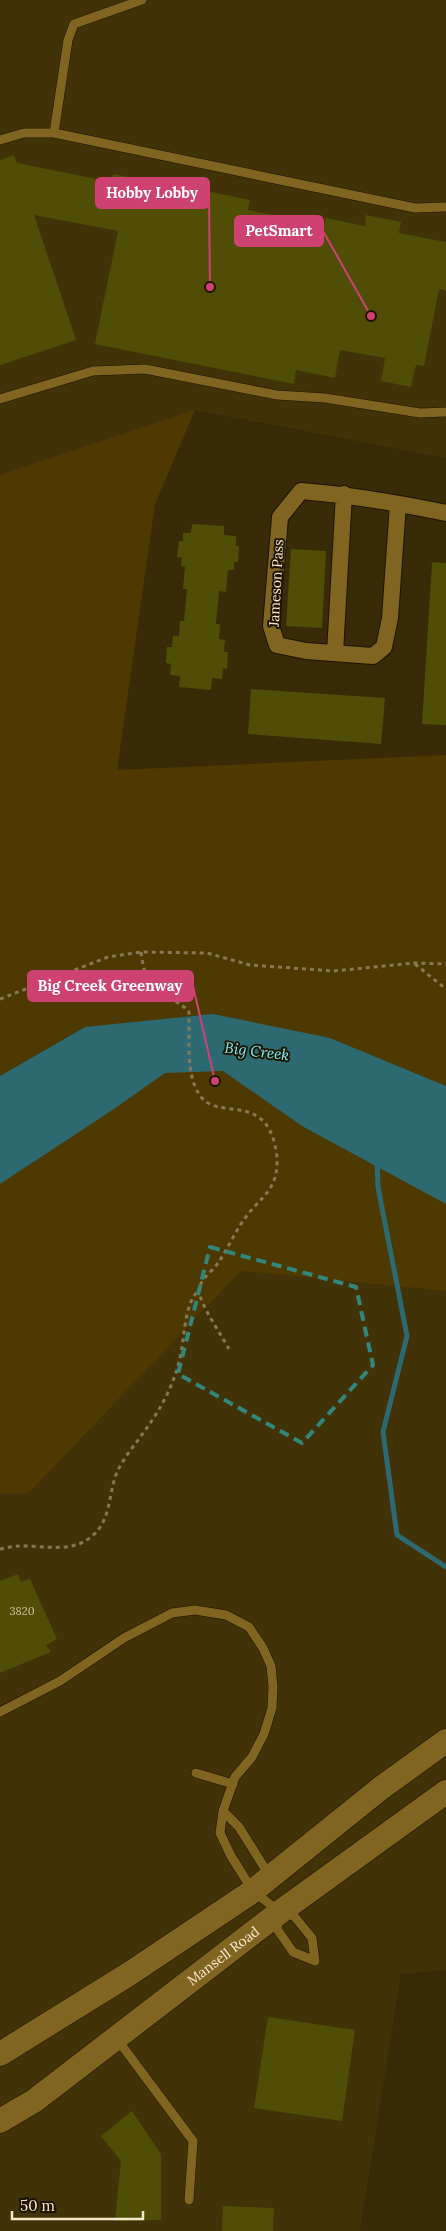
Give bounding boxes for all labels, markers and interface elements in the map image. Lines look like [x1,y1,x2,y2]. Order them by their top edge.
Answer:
callout: Hobby Lobby [96,178,209,208]
text: Hobby Lobby [106,183,199,202]
callout: PetSmart [235,216,323,246]
text: PetSmart [245,221,314,240]
street label: Jameson Pass [265,539,287,628]
callout: Big Creek Greenway [28,971,193,1001]
text: Big Creek Greenway [37,976,183,995]
water label: Big Creek [224,1038,291,1064]
house number: 3820 [9,1604,35,1618]
street label: Mansell Road [183,1922,263,1989]
scale bar [12,2188,144,2220]
text: 50 m [20,2196,55,2215]

